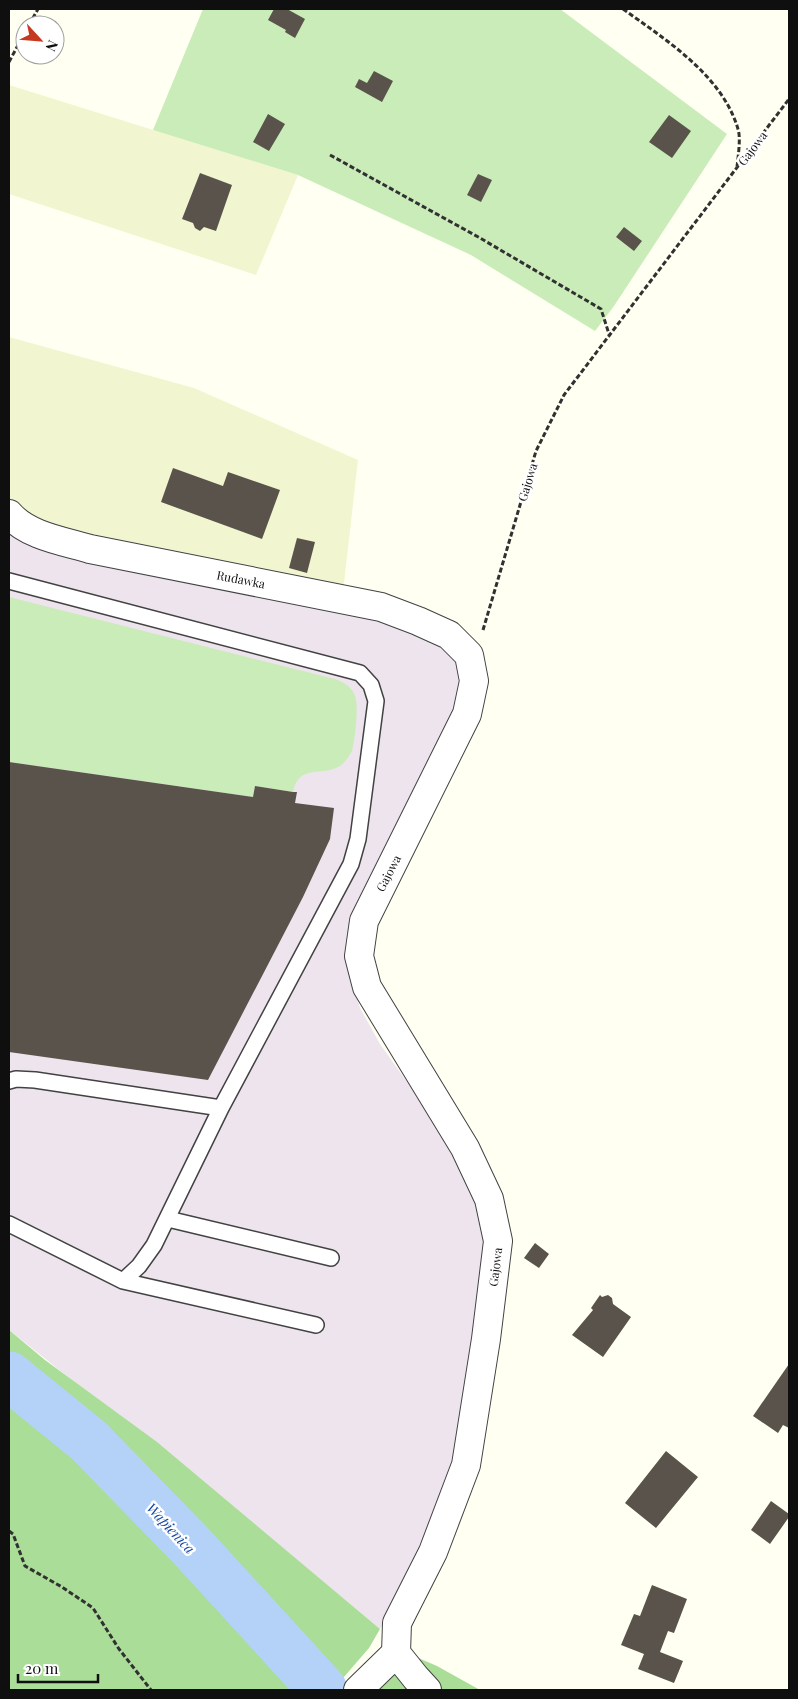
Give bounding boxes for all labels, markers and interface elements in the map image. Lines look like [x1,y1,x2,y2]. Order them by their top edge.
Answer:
north arrow [15,15,65,65]
text: N [41,37,63,55]
street label: Gajowa [734,128,770,168]
street label: Gajowa [514,461,540,503]
street label: Rudawka [215,566,267,592]
street label: Gajowa [372,852,404,894]
street label: Gajowa [485,1247,505,1287]
water label: Wapienica [143,1499,199,1557]
scale bar [18,1652,98,1684]
text: 20 m [25,1658,59,1678]

